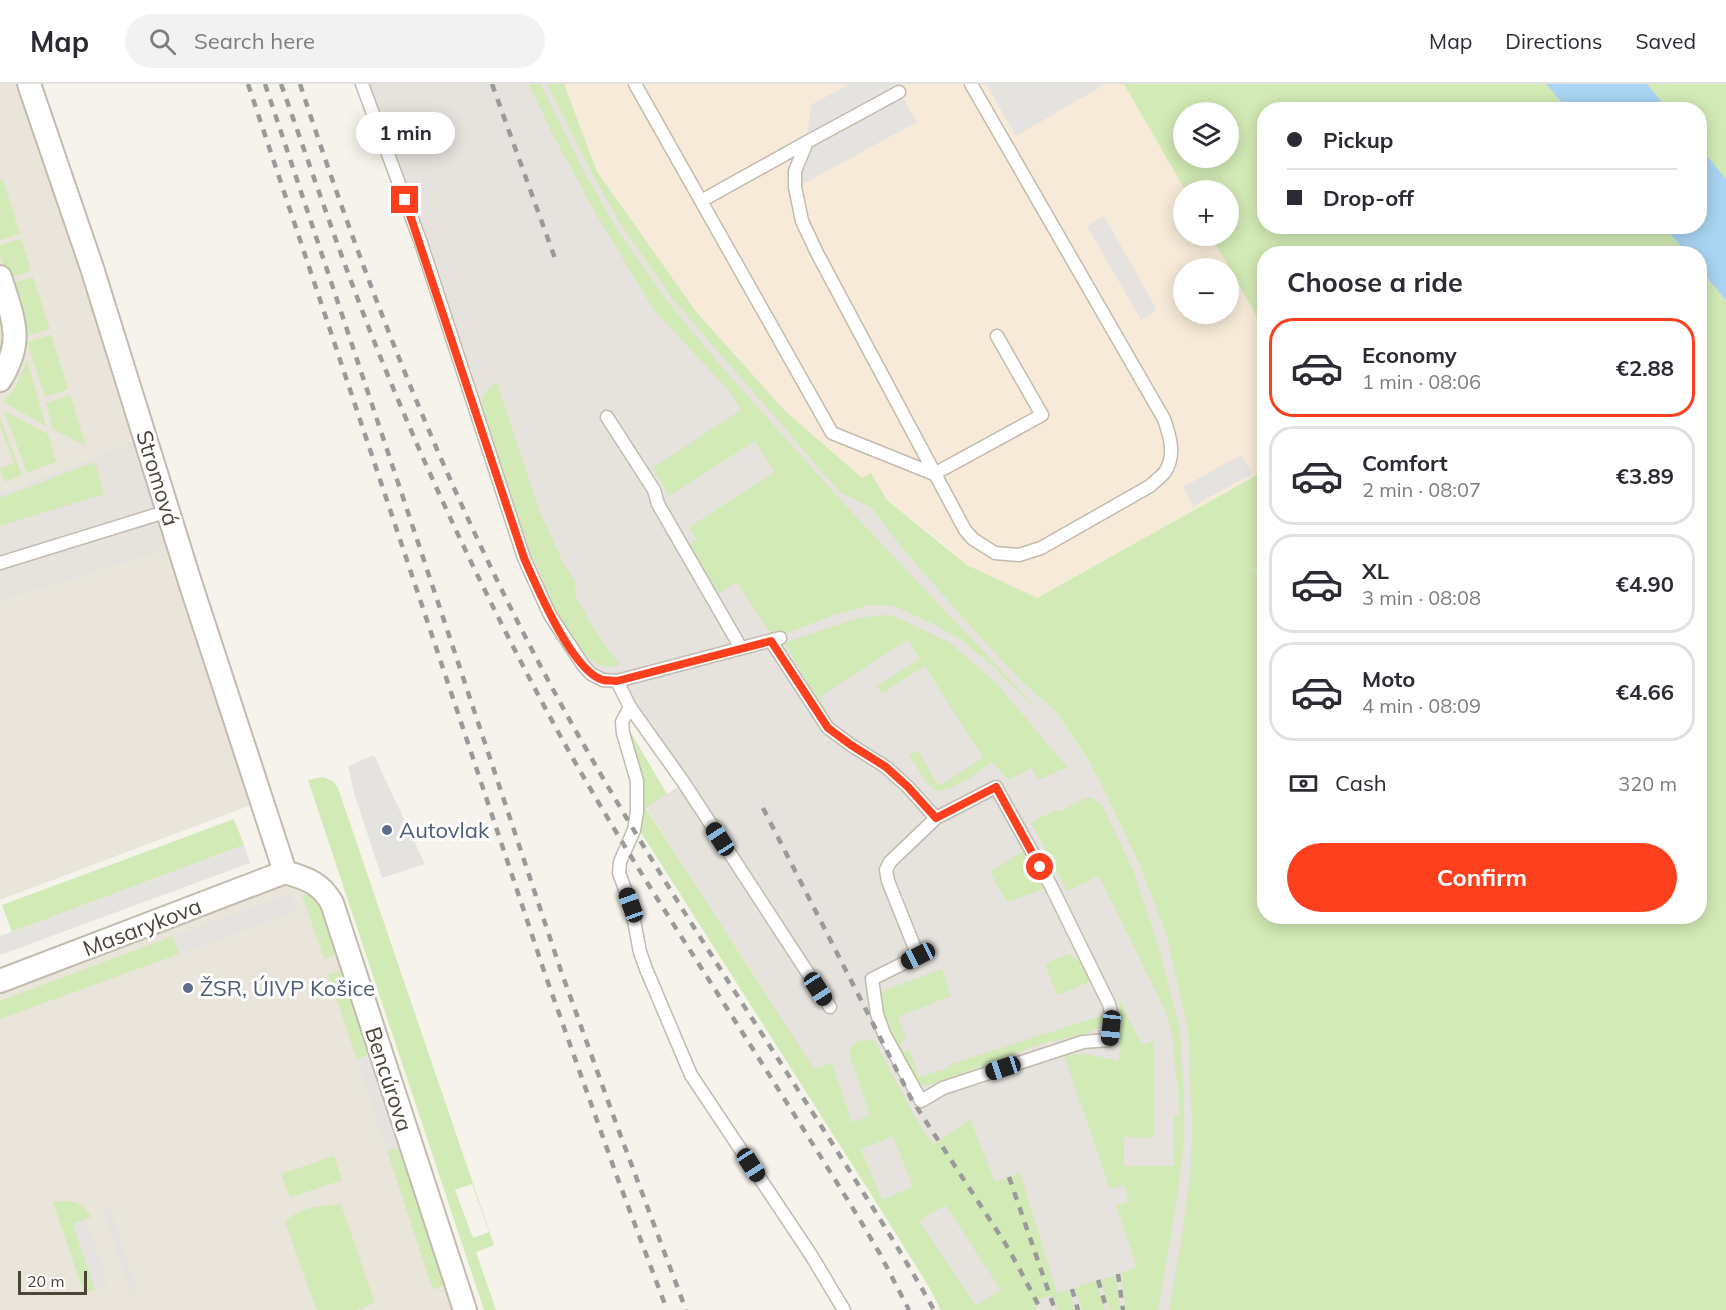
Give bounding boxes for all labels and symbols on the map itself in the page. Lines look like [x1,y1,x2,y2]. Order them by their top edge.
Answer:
callout: 1 min [356,113,454,155]
route end [391,186,418,213]
street label: Stromová [130,427,186,529]
place label: Autovlak [399,816,490,844]
car [703,819,737,859]
marker: Autovlak [380,823,394,837]
route start [1026,853,1053,880]
car [616,885,646,925]
street label: Masarykova [79,892,205,962]
car [898,940,938,972]
car [801,969,835,1009]
place label: ŽSR, ÚIVP Košice [200,974,375,1002]
marker: ŽSR, ÚIVP Košice [181,981,195,995]
car [1100,1009,1122,1047]
street label: Bencúrova [359,1023,419,1135]
car [983,1054,1023,1082]
car [734,1145,768,1185]
scale bar [18,1268,87,1296]

